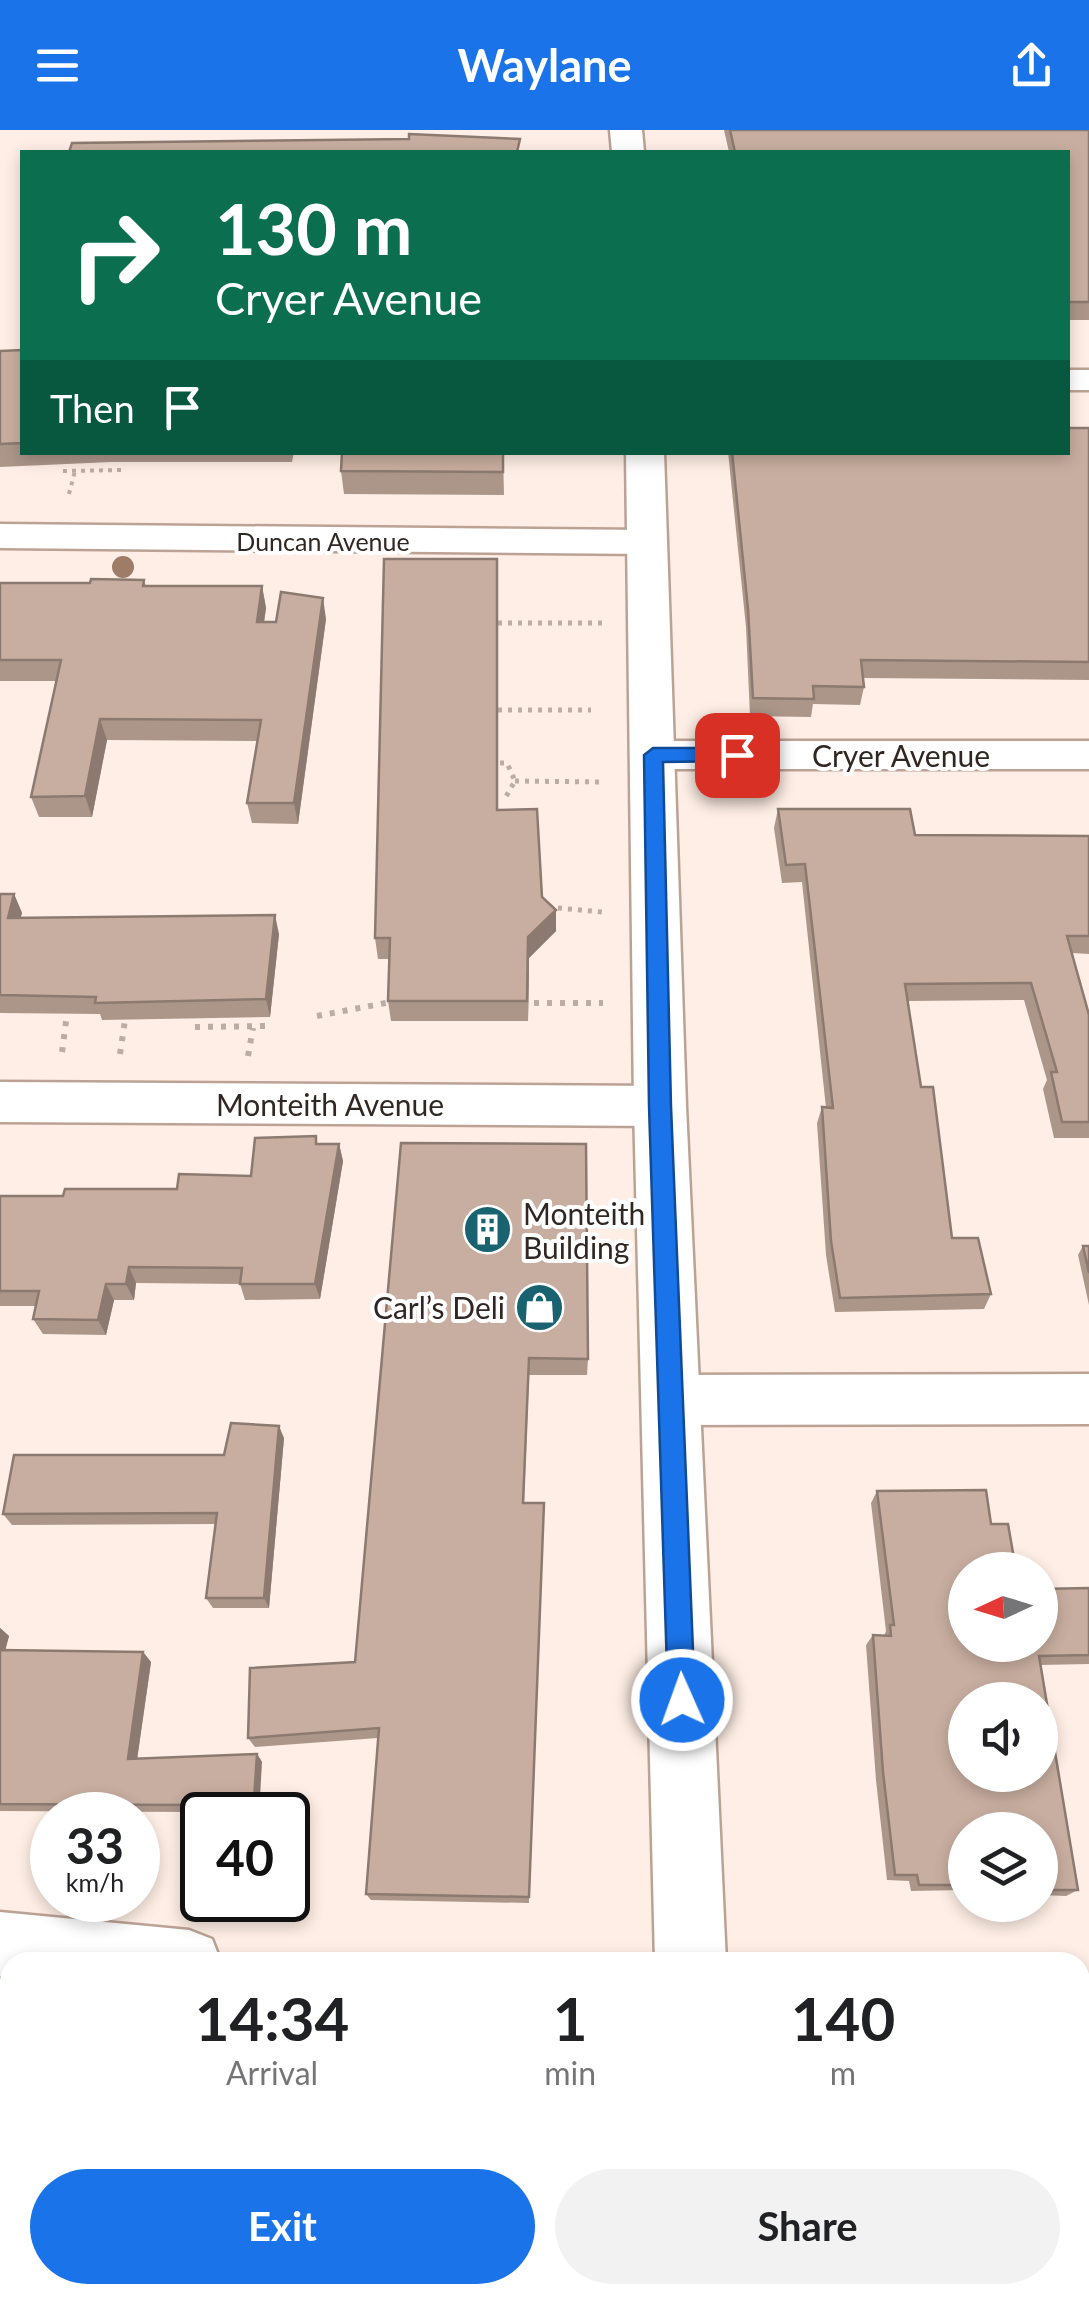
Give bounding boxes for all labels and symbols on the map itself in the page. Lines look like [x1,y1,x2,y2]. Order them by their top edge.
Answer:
street label: Duncan Avenue [236,526,410,556]
pin [695,713,780,798]
street label: Cryer Avenue [812,737,990,773]
street label: Monteith Avenue [216,1086,444,1122]
place label: Monteith Building [523,1195,645,1265]
building icon: Monteith Building [462,1204,514,1256]
shop icon: Carl’s Deli [514,1281,566,1333]
place label: Carl’s Deli [373,1289,505,1325]
north arrow [948,1552,1058,1662]
position arrow [630,1648,734,1752]
speed limit sign: 40 [180,1792,310,1922]

